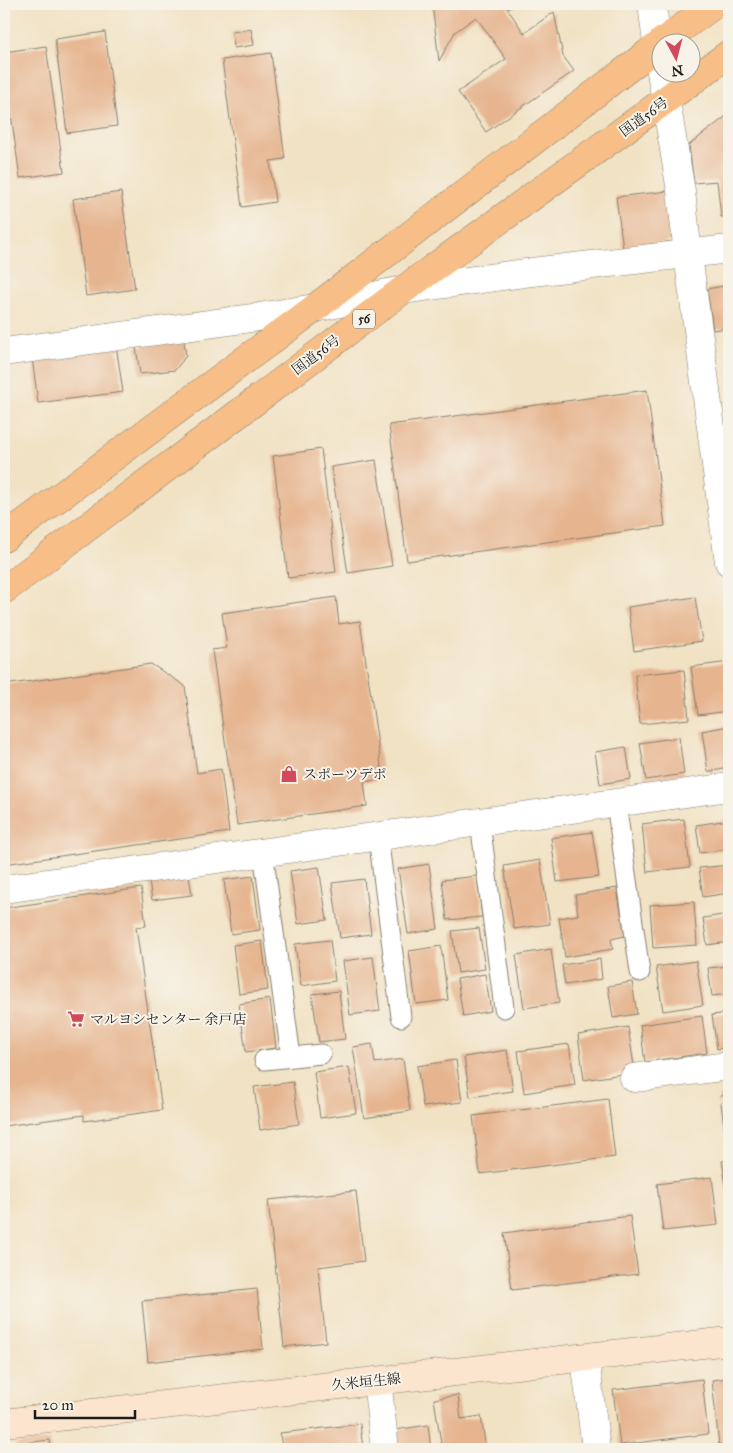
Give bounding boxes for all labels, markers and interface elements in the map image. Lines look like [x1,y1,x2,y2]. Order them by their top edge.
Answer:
north arrow [650,32,700,82]
text: N [670,61,684,80]
street label: 国道56号 [616,94,672,140]
road number: 56 [353,310,375,328]
street label: 国道56号 [289,331,343,379]
shop icon: スポーツデポ [279,764,299,784]
place label: スポーツデポ [303,766,386,783]
supermarket icon: マルヨシセンター 余戸店 [66,1009,86,1029]
place label: マルヨシセンター 余戸店 [90,1011,246,1028]
street label: 久米垣生線 [330,1370,402,1394]
scale bar [35,1388,135,1420]
text: 20 m [42,1396,74,1414]

